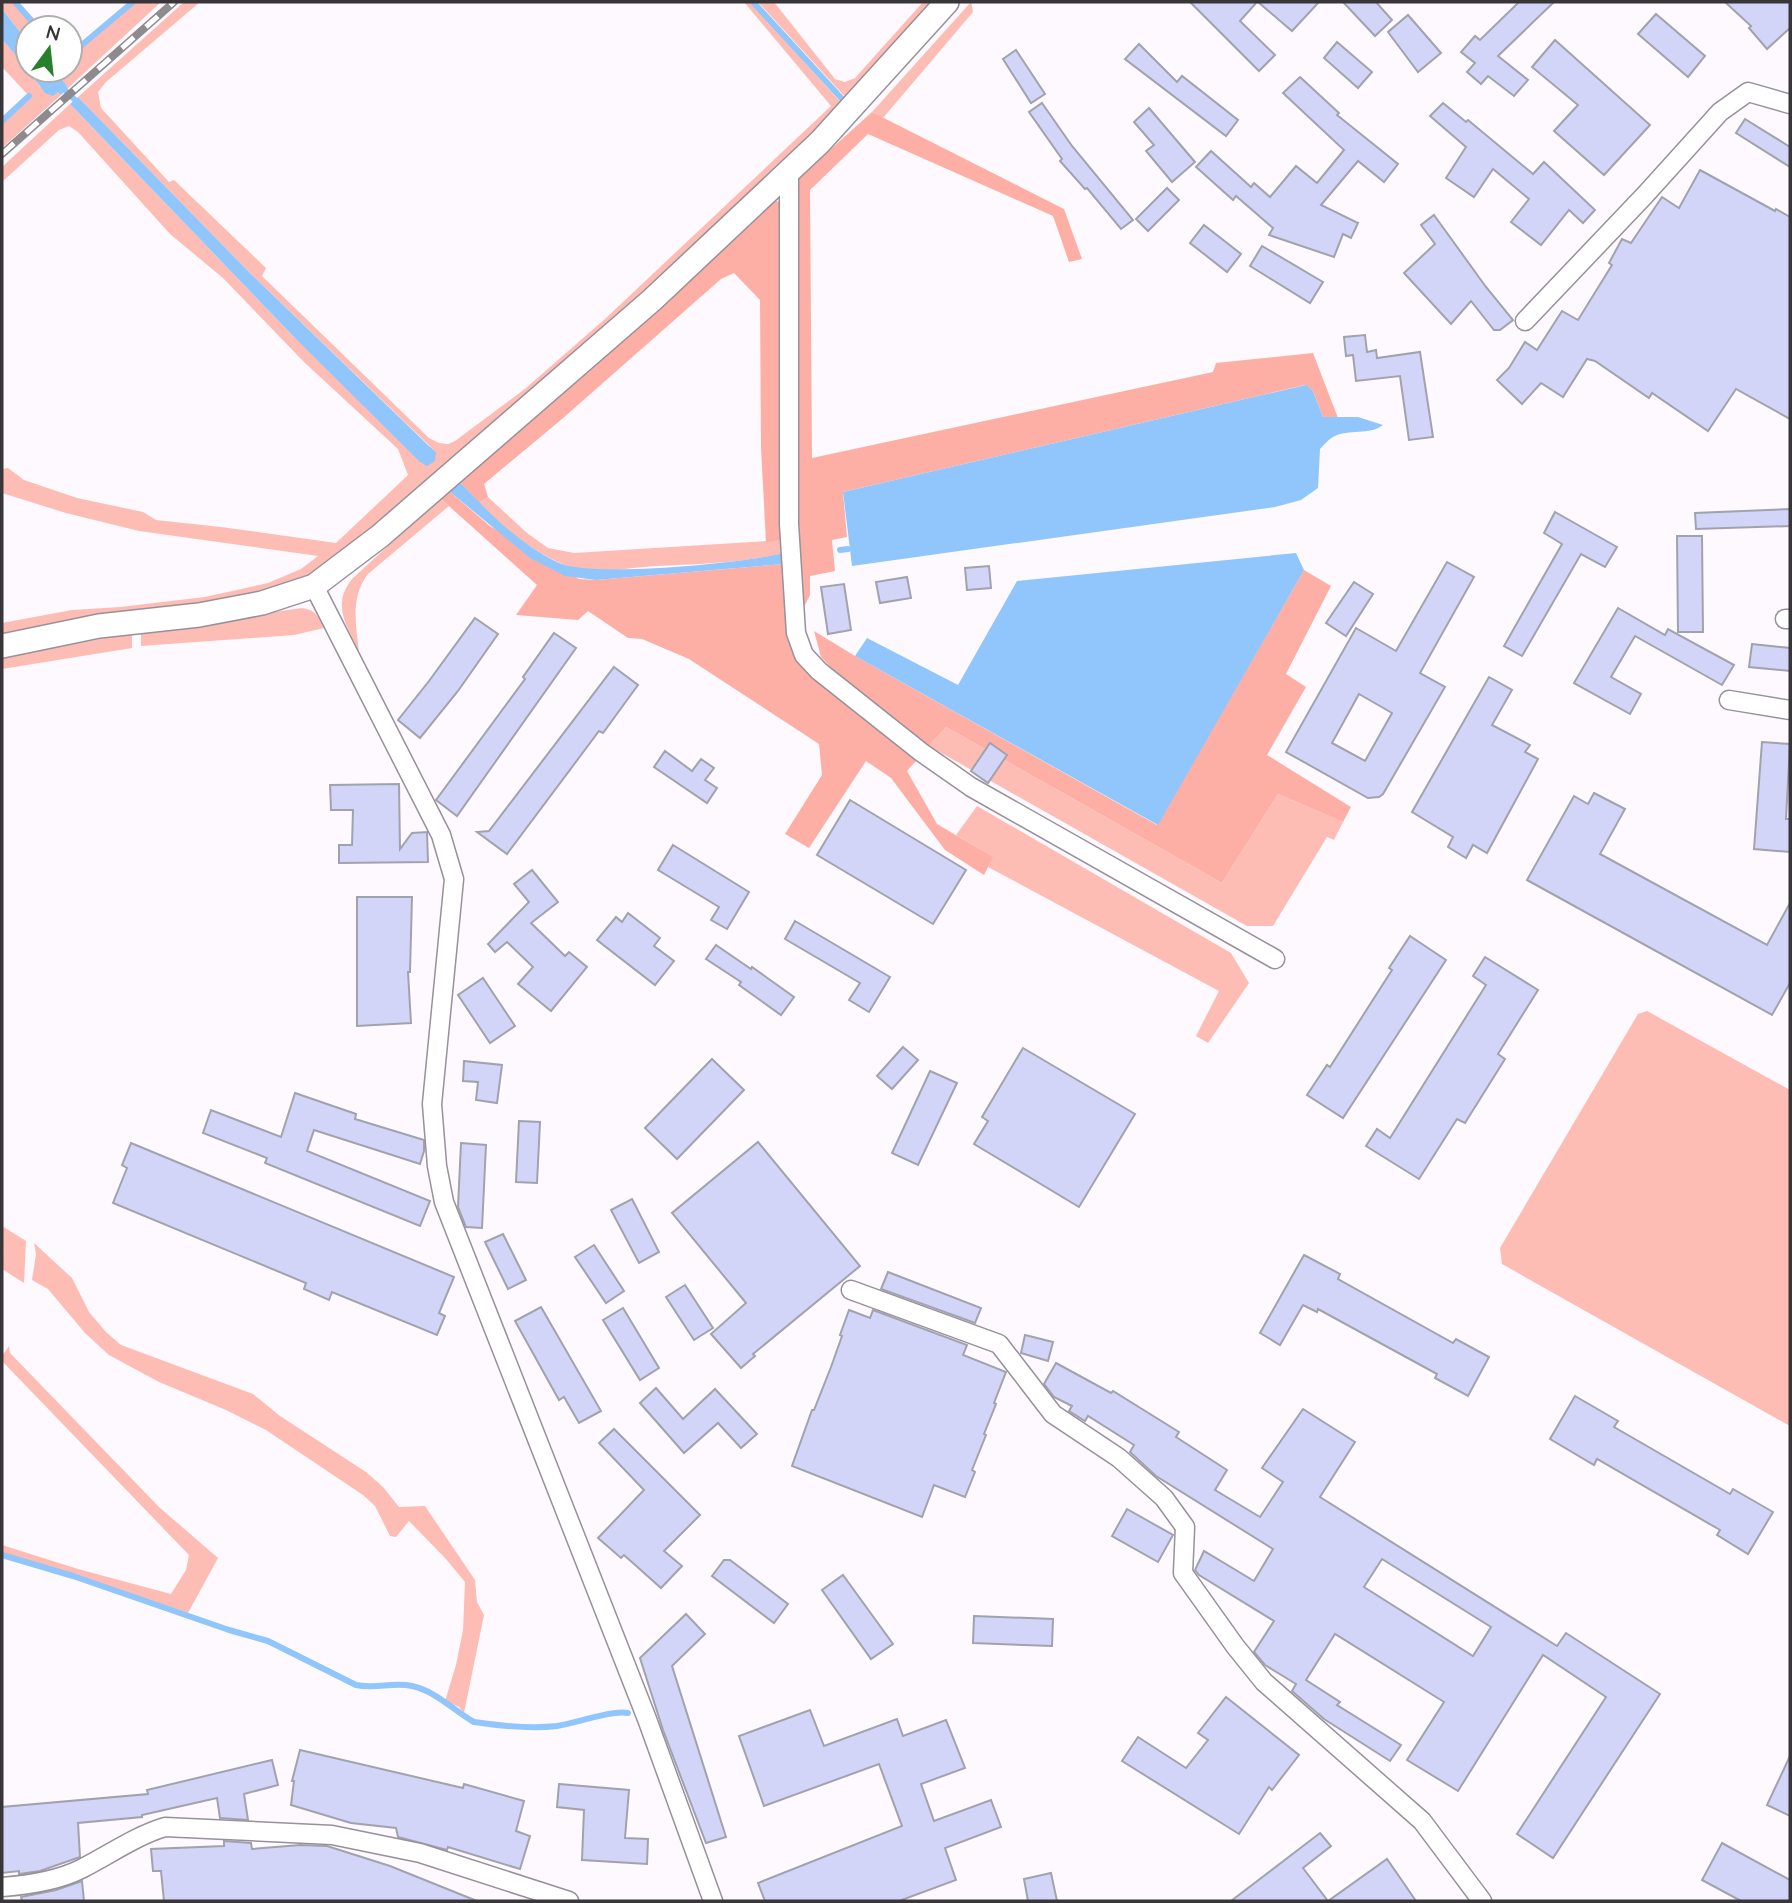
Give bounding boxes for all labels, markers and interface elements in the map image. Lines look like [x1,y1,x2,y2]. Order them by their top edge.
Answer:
north arrow [14,14,84,84]
text: N [44,19,63,46]

